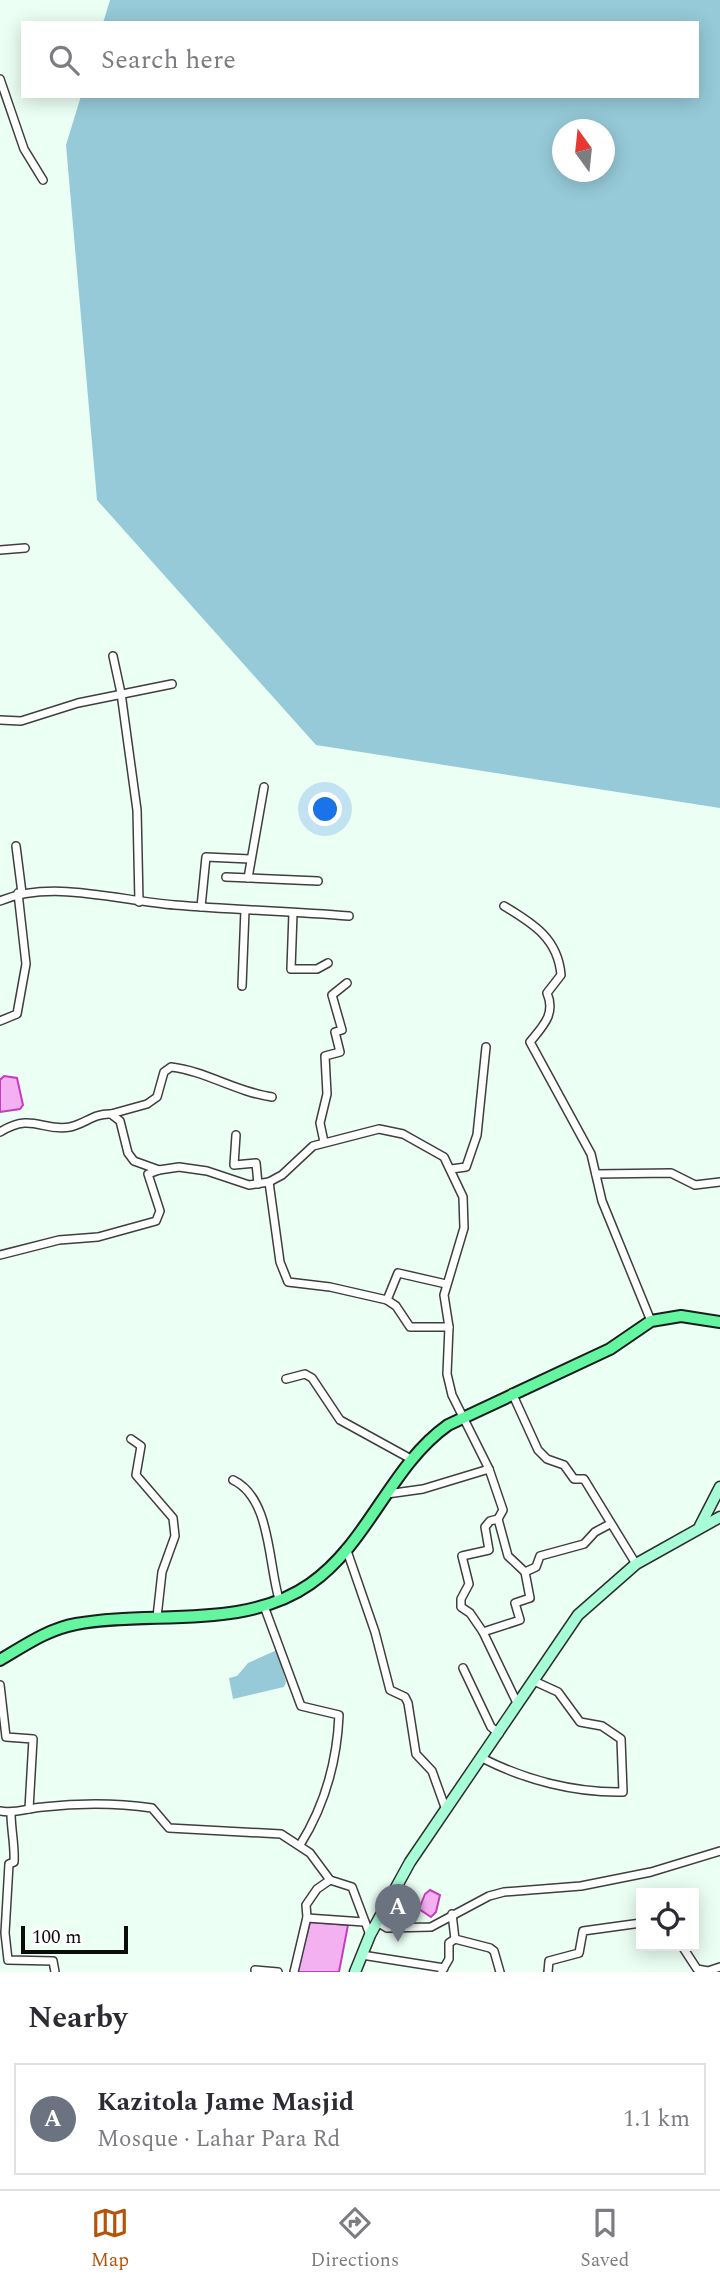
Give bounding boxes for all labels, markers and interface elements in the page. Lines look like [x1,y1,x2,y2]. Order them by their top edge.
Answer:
search box [21,21,699,98]
text: Search here [101,40,236,80]
icon: search [45,41,83,79]
north arrow [552,119,615,182]
your location [308,792,342,826]
pin: A [375,1884,421,1942]
map controls [636,1888,699,1951]
button: locate [636,1888,699,1951]
scale bar [21,1923,128,1955]
text: 100 m [32,1923,82,1952]
text: Nearby [28,1995,127,2041]
text: Kazitola Jame Masjid [97,2082,354,2122]
text: A [44,2102,62,2137]
text: 1.1 km [623,2102,690,2137]
text: Mosque · Lahar Para Rd [97,2122,340,2157]
tab: Map [91,2204,129,2275]
tab: Directions [310,2204,399,2275]
tab: Saved [581,2204,629,2275]

